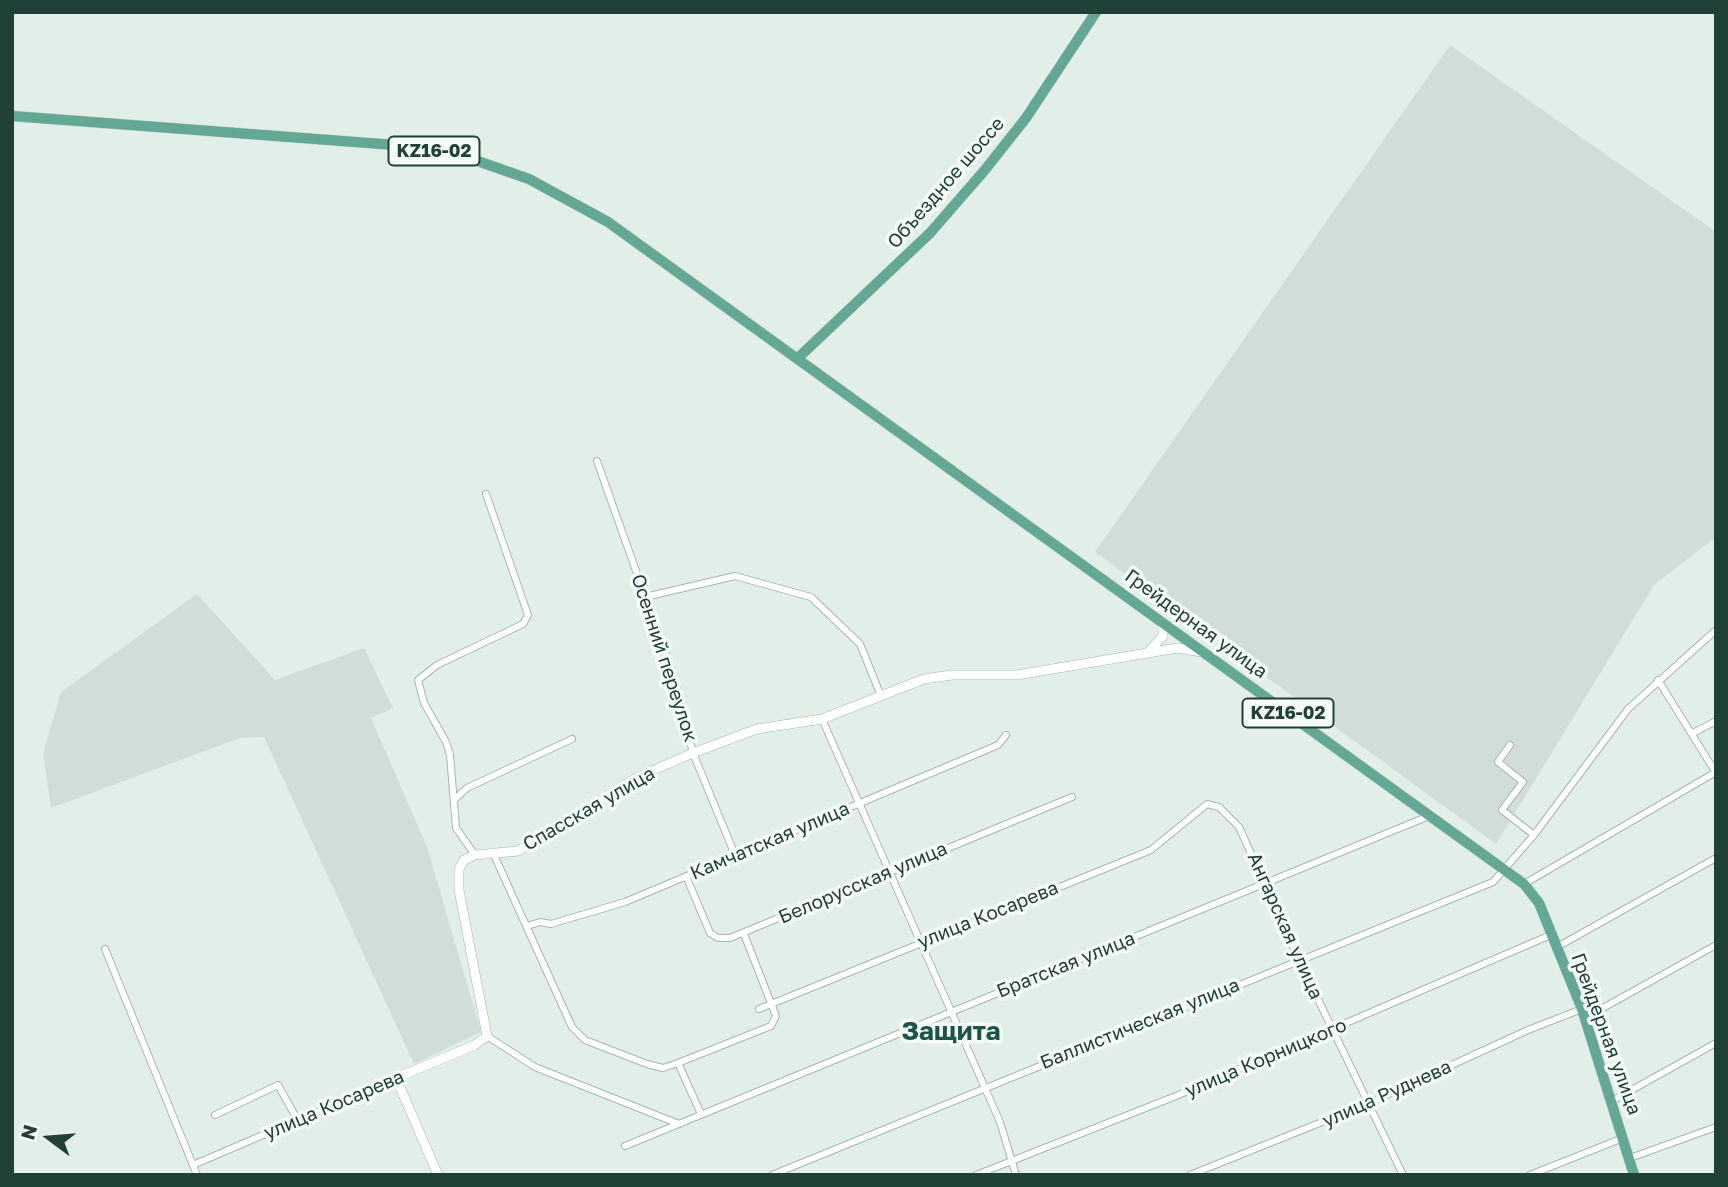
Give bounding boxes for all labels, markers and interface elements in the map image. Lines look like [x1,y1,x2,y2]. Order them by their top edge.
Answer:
street label: Объездное шоссе [883,113,1009,253]
road number: KZ16-02 [388,136,480,166]
street label: Грейдерная улица [1120,565,1272,683]
street label: Осенний переулок [626,571,702,745]
road number: KZ16-02 [1242,698,1334,728]
street label: Спасская улица [519,762,659,856]
street label: Камчатская улица [687,797,853,885]
street label: Белорусская улица [775,837,951,929]
street label: Ангарская улица [1242,849,1328,1003]
street label: улица Косарева [914,876,1062,954]
street label: Братская улица [994,927,1138,1003]
street label: Грейдерная улица [1566,950,1646,1118]
street label: Баллистическая улица [1037,974,1243,1074]
street label: улица Корницкого [1182,1014,1350,1102]
district label: Защита [901,1016,1001,1048]
street label: улица Руднева [1319,1055,1455,1133]
street label: улица Косарева [261,1065,407,1145]
north arrow [14,1103,84,1173]
text: N [15,1122,41,1142]

